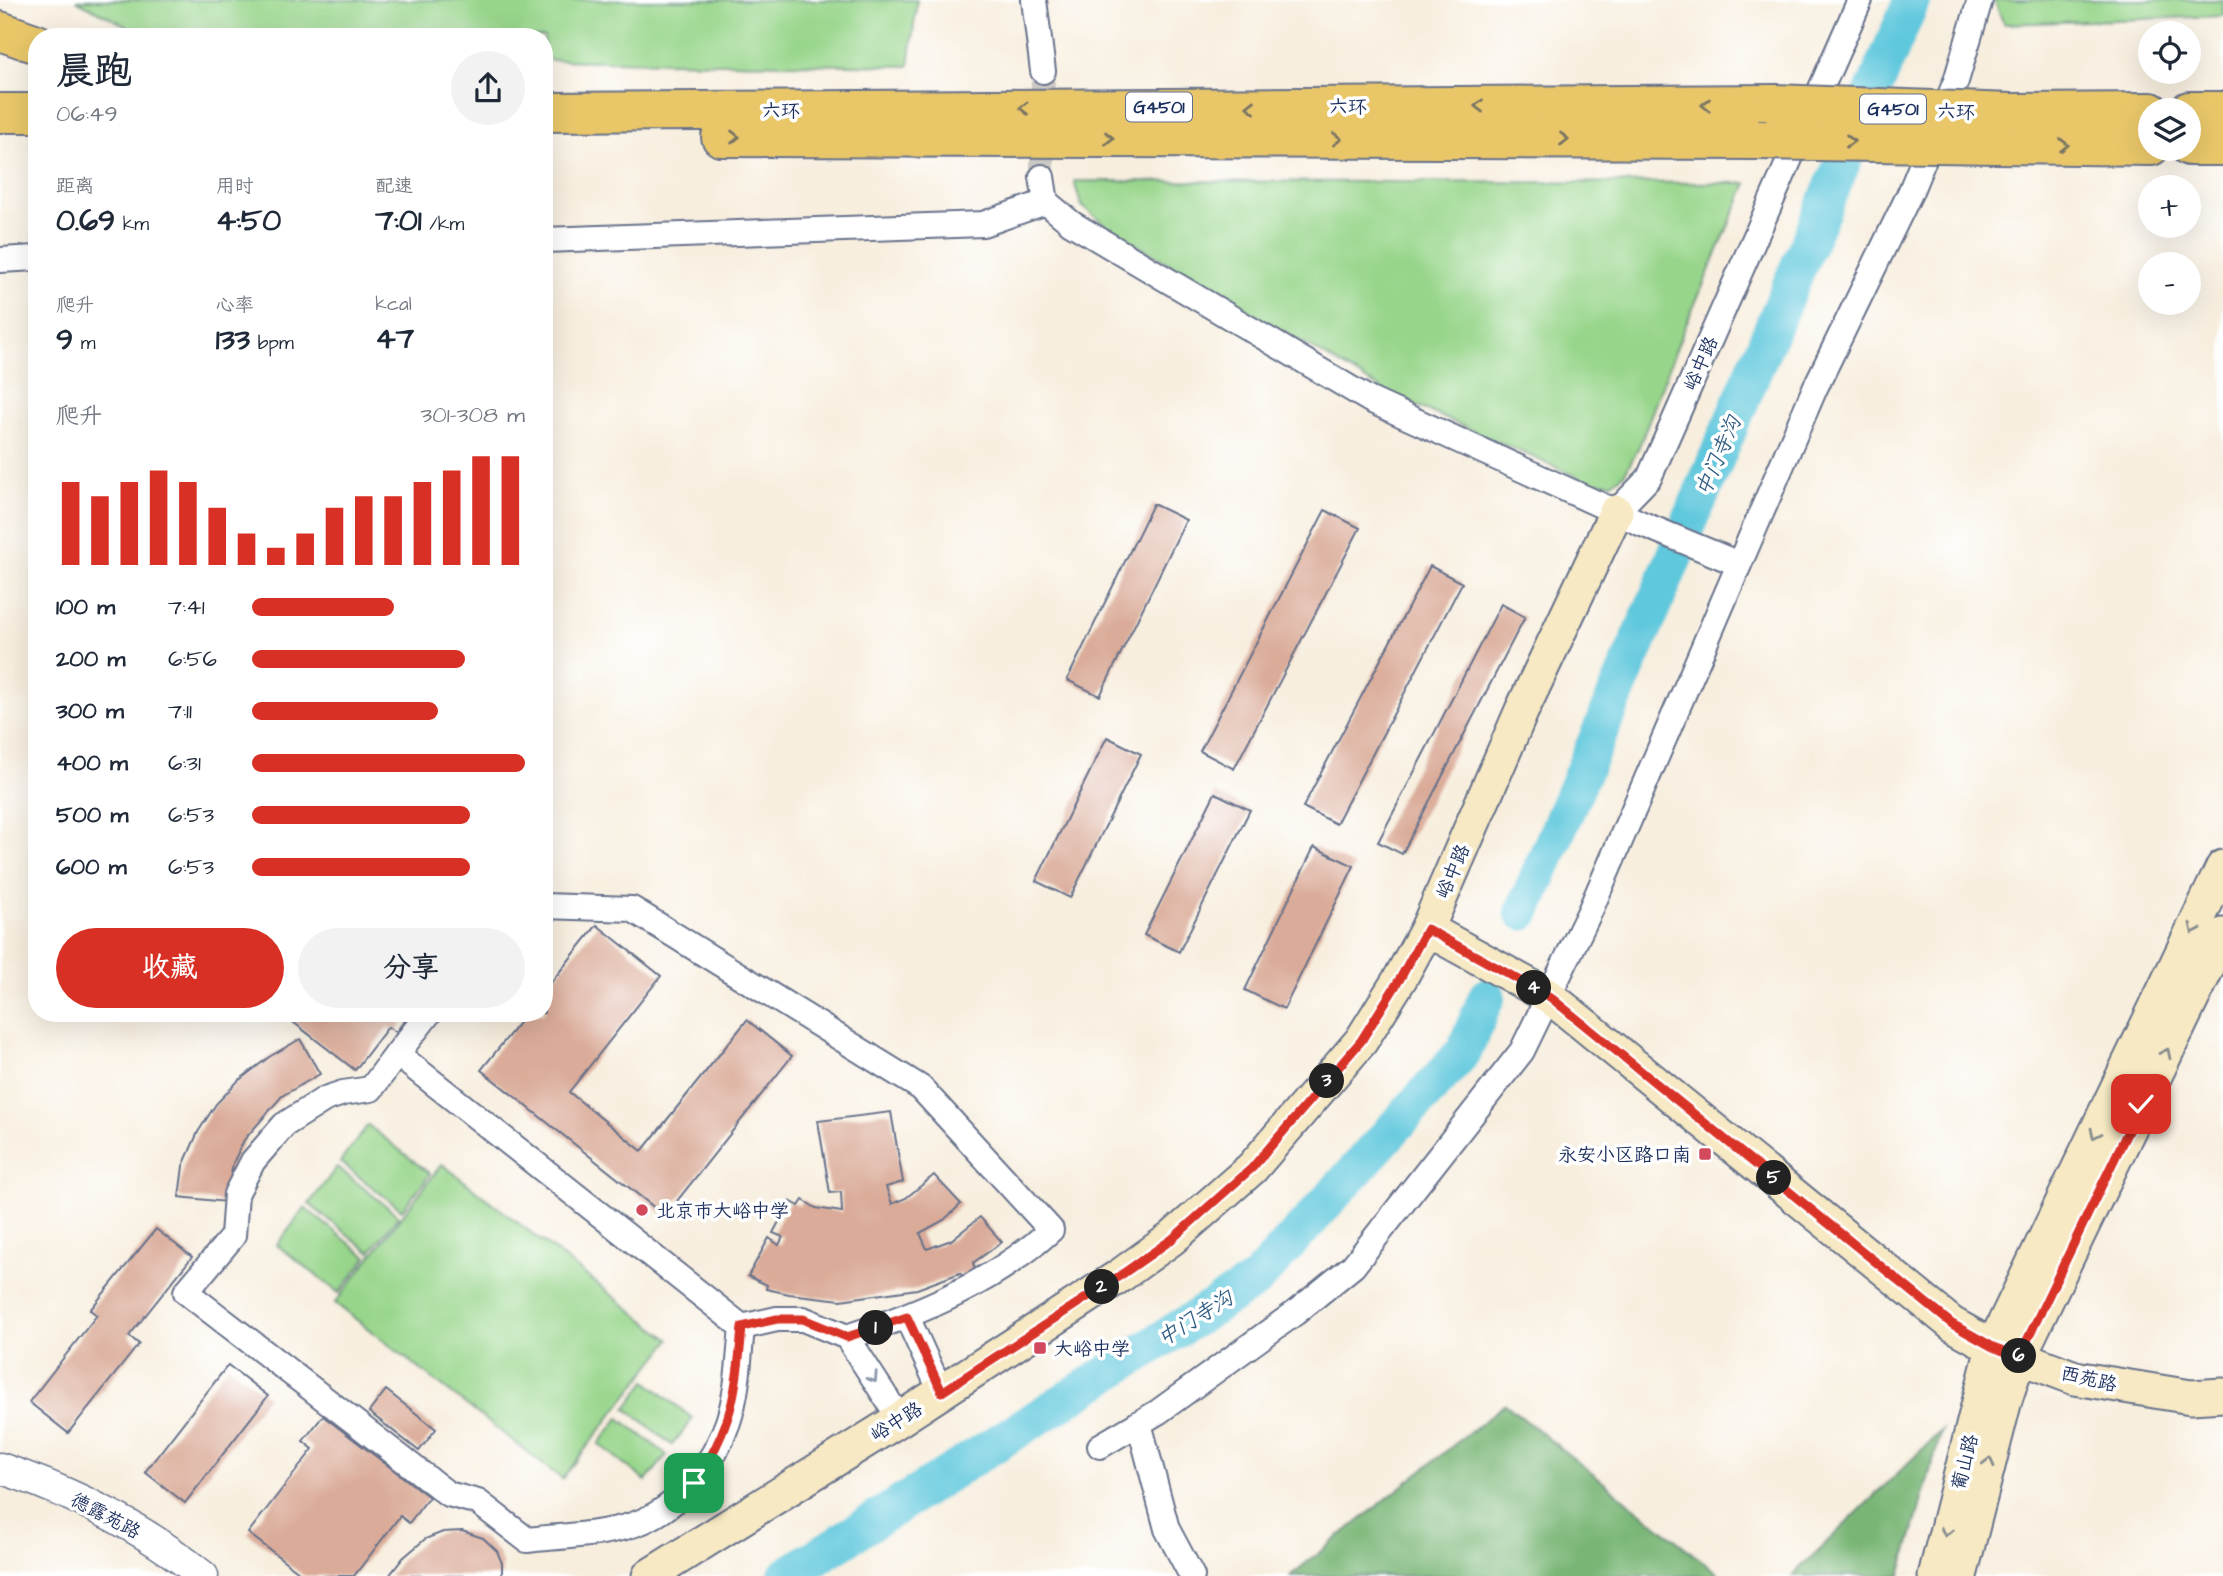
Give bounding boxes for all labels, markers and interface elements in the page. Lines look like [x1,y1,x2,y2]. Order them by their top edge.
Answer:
map controls [2138,21,2201,315]
button: locate [2138,21,2201,84]
text: 晨跑 [56,46,132,98]
button: share [451,51,525,125]
road number: G4501 [1126,92,1192,122]
street label: 六环 [1329,94,1367,121]
road number: G4501 [1860,94,1926,124]
one-way arrow [1701,97,1712,112]
text: 06:49 [56,98,118,130]
street label: 六环 [762,98,800,125]
one-way arrow [1473,98,1484,114]
street label: 六环 [1936,98,1975,127]
button: layers [2138,98,2201,161]
one-way arrow [1246,99,1256,115]
one-way arrow [1018,100,1029,116]
one-way arrow [730,129,741,145]
one-way arrow [1105,130,1115,146]
one-way arrow [1332,131,1343,147]
one-way arrow [1560,131,1570,147]
one-way arrow [1845,134,1856,149]
one-way arrow [2059,137,2070,153]
text: 距离 [56,173,94,200]
text: 用时 [216,173,254,200]
text: 配速 [375,173,413,200]
button: + [2138,175,2201,238]
text: 0.69 [56,200,115,242]
text: 4:50 [216,200,281,242]
text: 7:01 [375,200,422,242]
text: km [115,211,149,238]
text: /km [422,211,464,238]
button: − [2138,252,2201,315]
text: kcal [375,291,412,318]
text: 爬升 [56,292,94,319]
text: 心率 [216,292,254,319]
text: 47 [375,318,414,360]
text: 9 [56,319,73,361]
text: 133 [216,319,250,361]
text: m [73,330,96,357]
text: bpm [250,330,294,357]
street label: 峪中路 [1677,332,1725,395]
text: 301–308 m [420,399,525,431]
text: 爬升 [56,400,102,432]
water label: 中门寺沟 [1689,410,1749,501]
text: 100 m [56,591,115,623]
text: 7:41 [168,591,205,623]
text: 200 m [56,643,125,675]
text: 6:56 [168,643,217,675]
text: 300 m [56,695,124,727]
text: 7:11 [168,695,192,727]
text: 400 m [56,747,128,779]
text: 6:31 [168,747,201,779]
text: 500 m [56,799,128,831]
text: 6:53 [168,799,214,831]
street label: 峪中路 [1430,840,1477,903]
text: 600 m [56,851,127,883]
text: 6:53 [168,851,214,883]
one-way arrow [2188,922,2202,934]
button: 收藏 [56,928,284,1008]
button: 分享 [298,928,525,1008]
pin: 4 [1516,970,1552,1006]
text: 4 [1527,974,1540,1001]
one-way arrow [2158,1048,2172,1060]
pin: 3 [1310,1064,1344,1098]
text: 3 [1322,1067,1331,1094]
pin [2111,1074,2171,1134]
icon: check [2122,1085,2160,1123]
one-way arrow [2090,1127,2104,1139]
place label: 永安小区路口南 [1558,1142,1691,1169]
marker: 永安小区路口南 [1697,1146,1713,1162]
pin: 5 [1756,1160,1792,1196]
text: 5 [1767,1164,1780,1191]
place label: 北京市大峪中学 [656,1198,789,1225]
marker: 北京市大峪中学 [634,1202,650,1218]
pin: 2 [1084,1270,1120,1304]
text: 2 [1096,1273,1107,1300]
water label: 中门寺沟 [1152,1283,1240,1353]
pin: 1 [858,1310,894,1346]
text: 1 [874,1314,877,1341]
place label: 大峪中学 [1054,1336,1130,1363]
pin: 6 [2002,1338,2036,1374]
marker: 大峪中学 [1032,1340,1048,1356]
text: 6 [2013,1342,2024,1369]
street label: 西苑路 [2058,1360,2119,1399]
one-way arrow [865,1370,878,1383]
street label: 峪中路 [865,1396,928,1449]
street label: 葡山路 [1945,1431,1985,1493]
pin [664,1453,724,1513]
one-way arrow [1981,1457,1995,1469]
icon: arrive [675,1464,713,1502]
street label: 德露苑路 [65,1487,145,1546]
one-way arrow [1940,1526,1954,1538]

